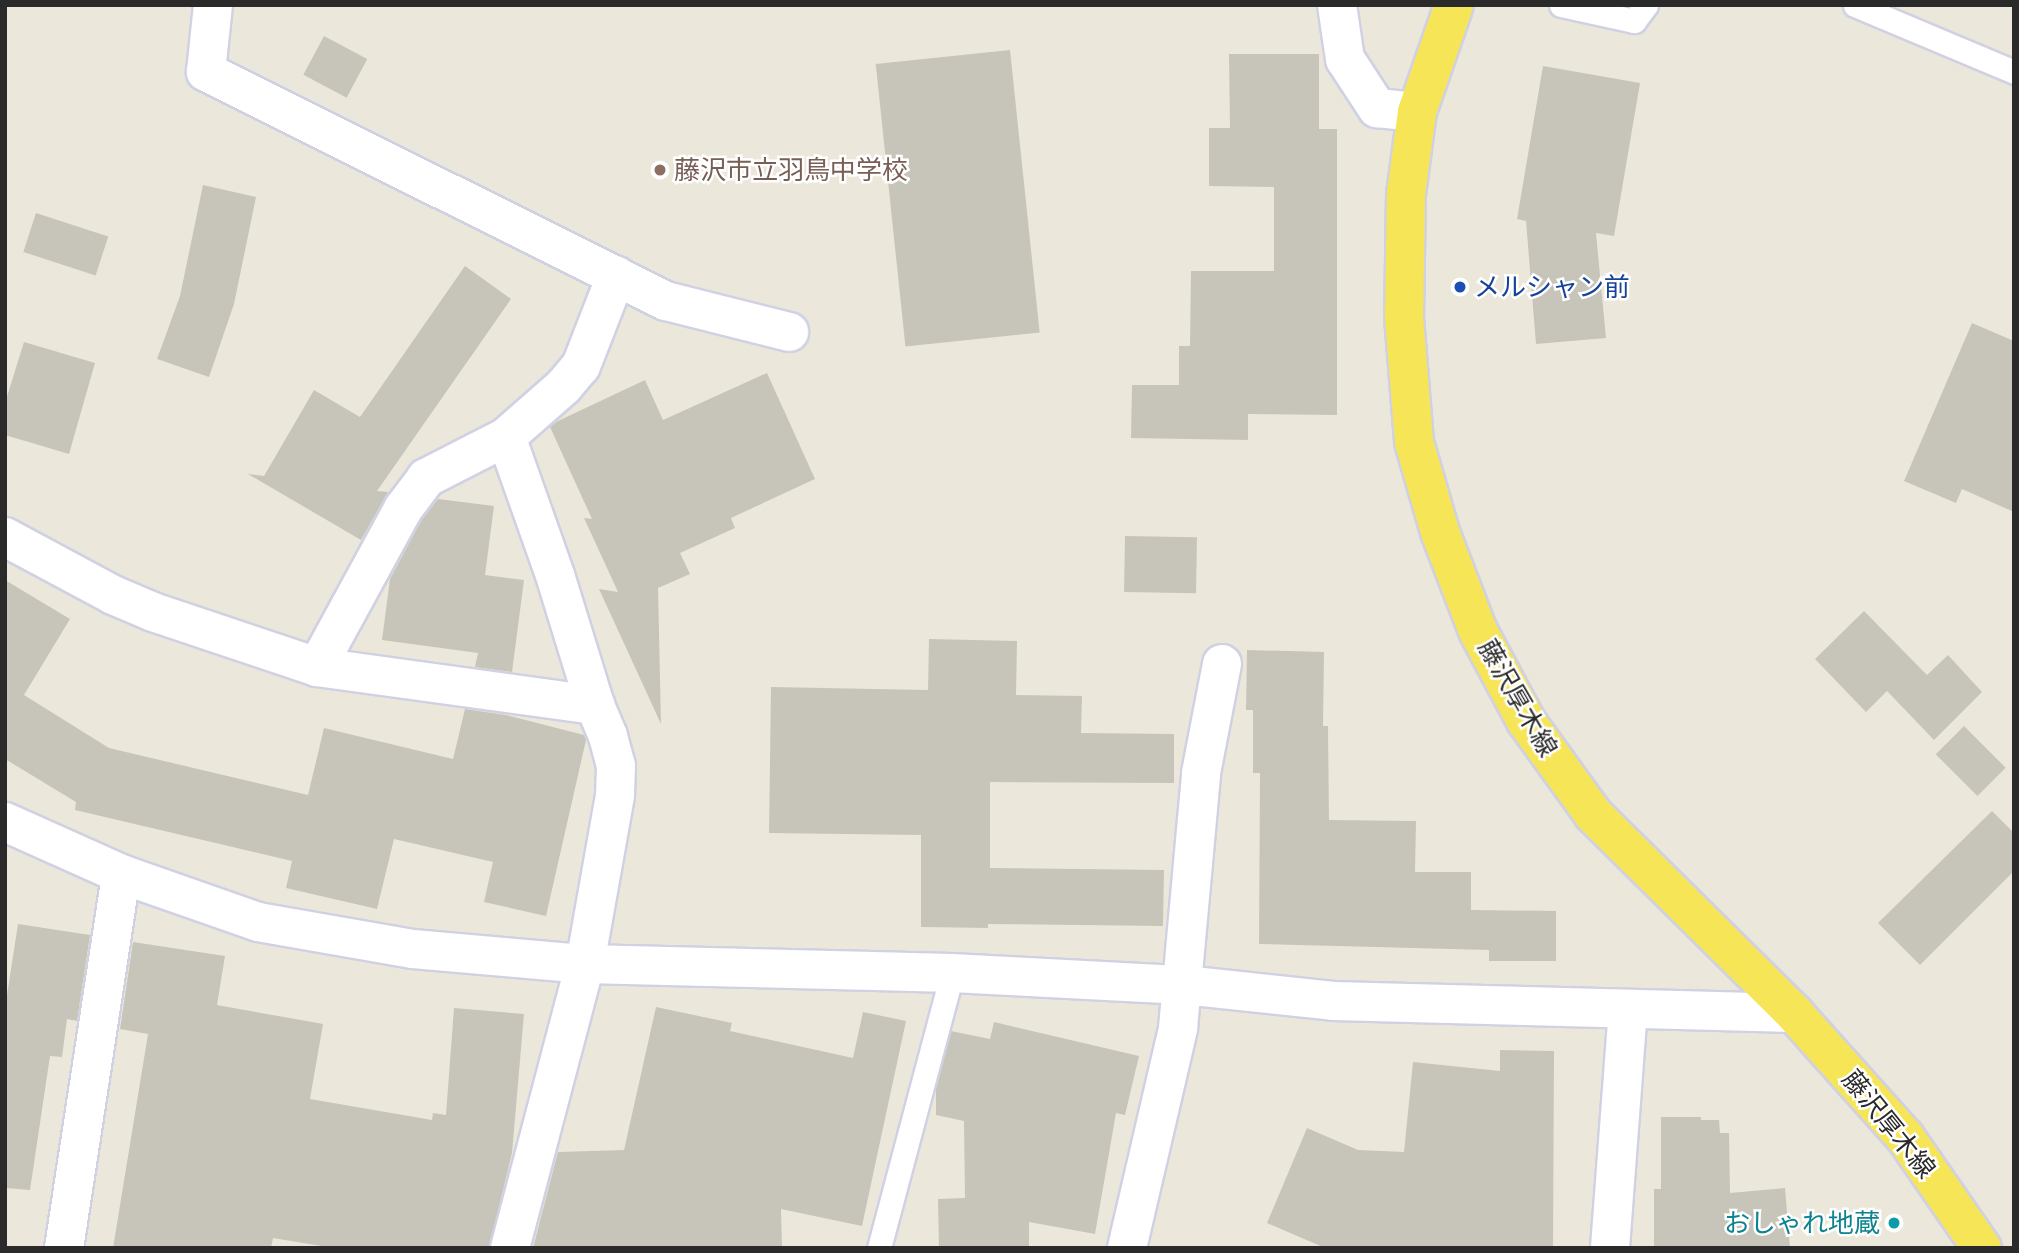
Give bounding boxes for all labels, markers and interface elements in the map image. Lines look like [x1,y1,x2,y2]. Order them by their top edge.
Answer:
place label: 藤沢市立羽鳥中学校 [674,154,908,186]
marker: 藤沢市立羽鳥中学校 [652,162,668,178]
place label: メルシャン前 [1474,271,1630,303]
marker: メルシャン前 [1452,279,1468,295]
street label: 藤沢厚木線 [1472,634,1564,762]
street label: 藤沢厚木線 [1836,1064,1942,1184]
place label: おしゃれ地蔵 [1724,1207,1880,1239]
marker: おしゃれ地蔵 [1886,1215,1902,1231]

